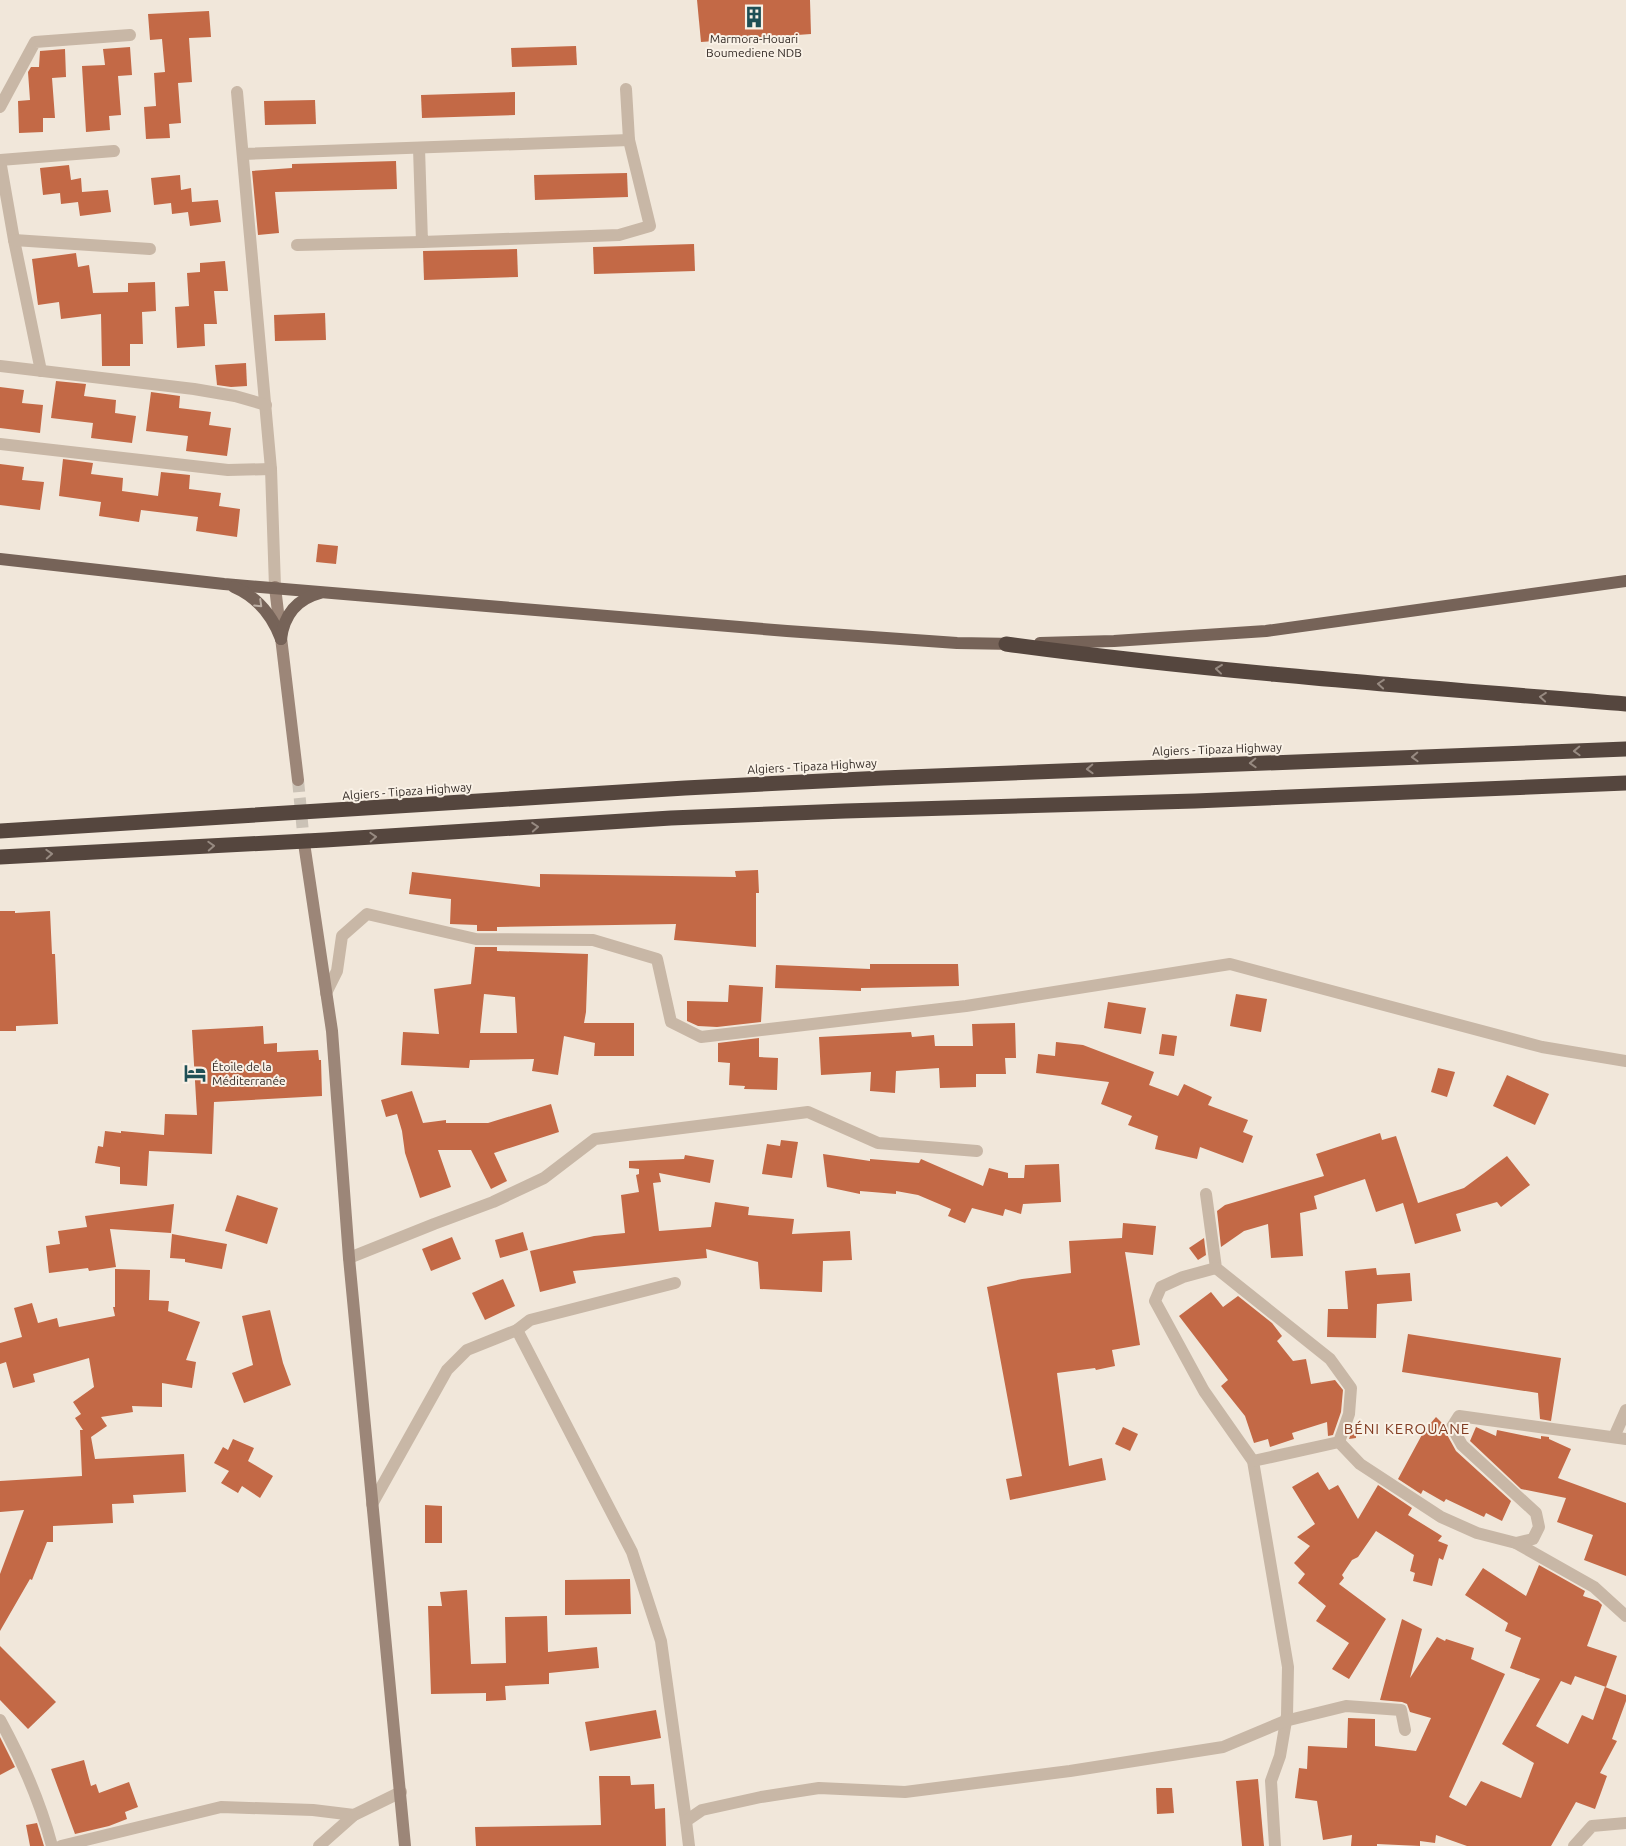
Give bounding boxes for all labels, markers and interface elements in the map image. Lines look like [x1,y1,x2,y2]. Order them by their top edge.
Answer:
building icon: Marmora-Houari Boumediene NDB [741,4,767,30]
place label: Marmora-Houari Boumediene NDB [706,32,802,59]
one-way arrow [254,598,263,607]
one-way arrow [1214,664,1222,675]
one-way arrow [1376,678,1384,689]
one-way arrow [1538,692,1546,703]
street label: Algiers - Tipaza Highway [1152,740,1282,758]
one-way arrow [1573,745,1581,756]
one-way arrow [1411,751,1419,762]
street label: Algiers - Tipaza Highway [747,756,877,776]
one-way arrow [1248,757,1256,768]
one-way arrow [1086,764,1094,774]
street label: Algiers - Tipaza Highway [342,780,472,802]
one-way arrow [532,822,540,833]
one-way arrow [370,832,378,843]
one-way arrow [207,840,215,851]
one-way arrow [45,849,53,860]
hotel icon: Étoile de la Méditerranée [182,1060,208,1086]
place label: Étoile de la Méditerranée [212,1060,286,1087]
district label: BÉNI KEROUANE [1344,1420,1470,1437]

